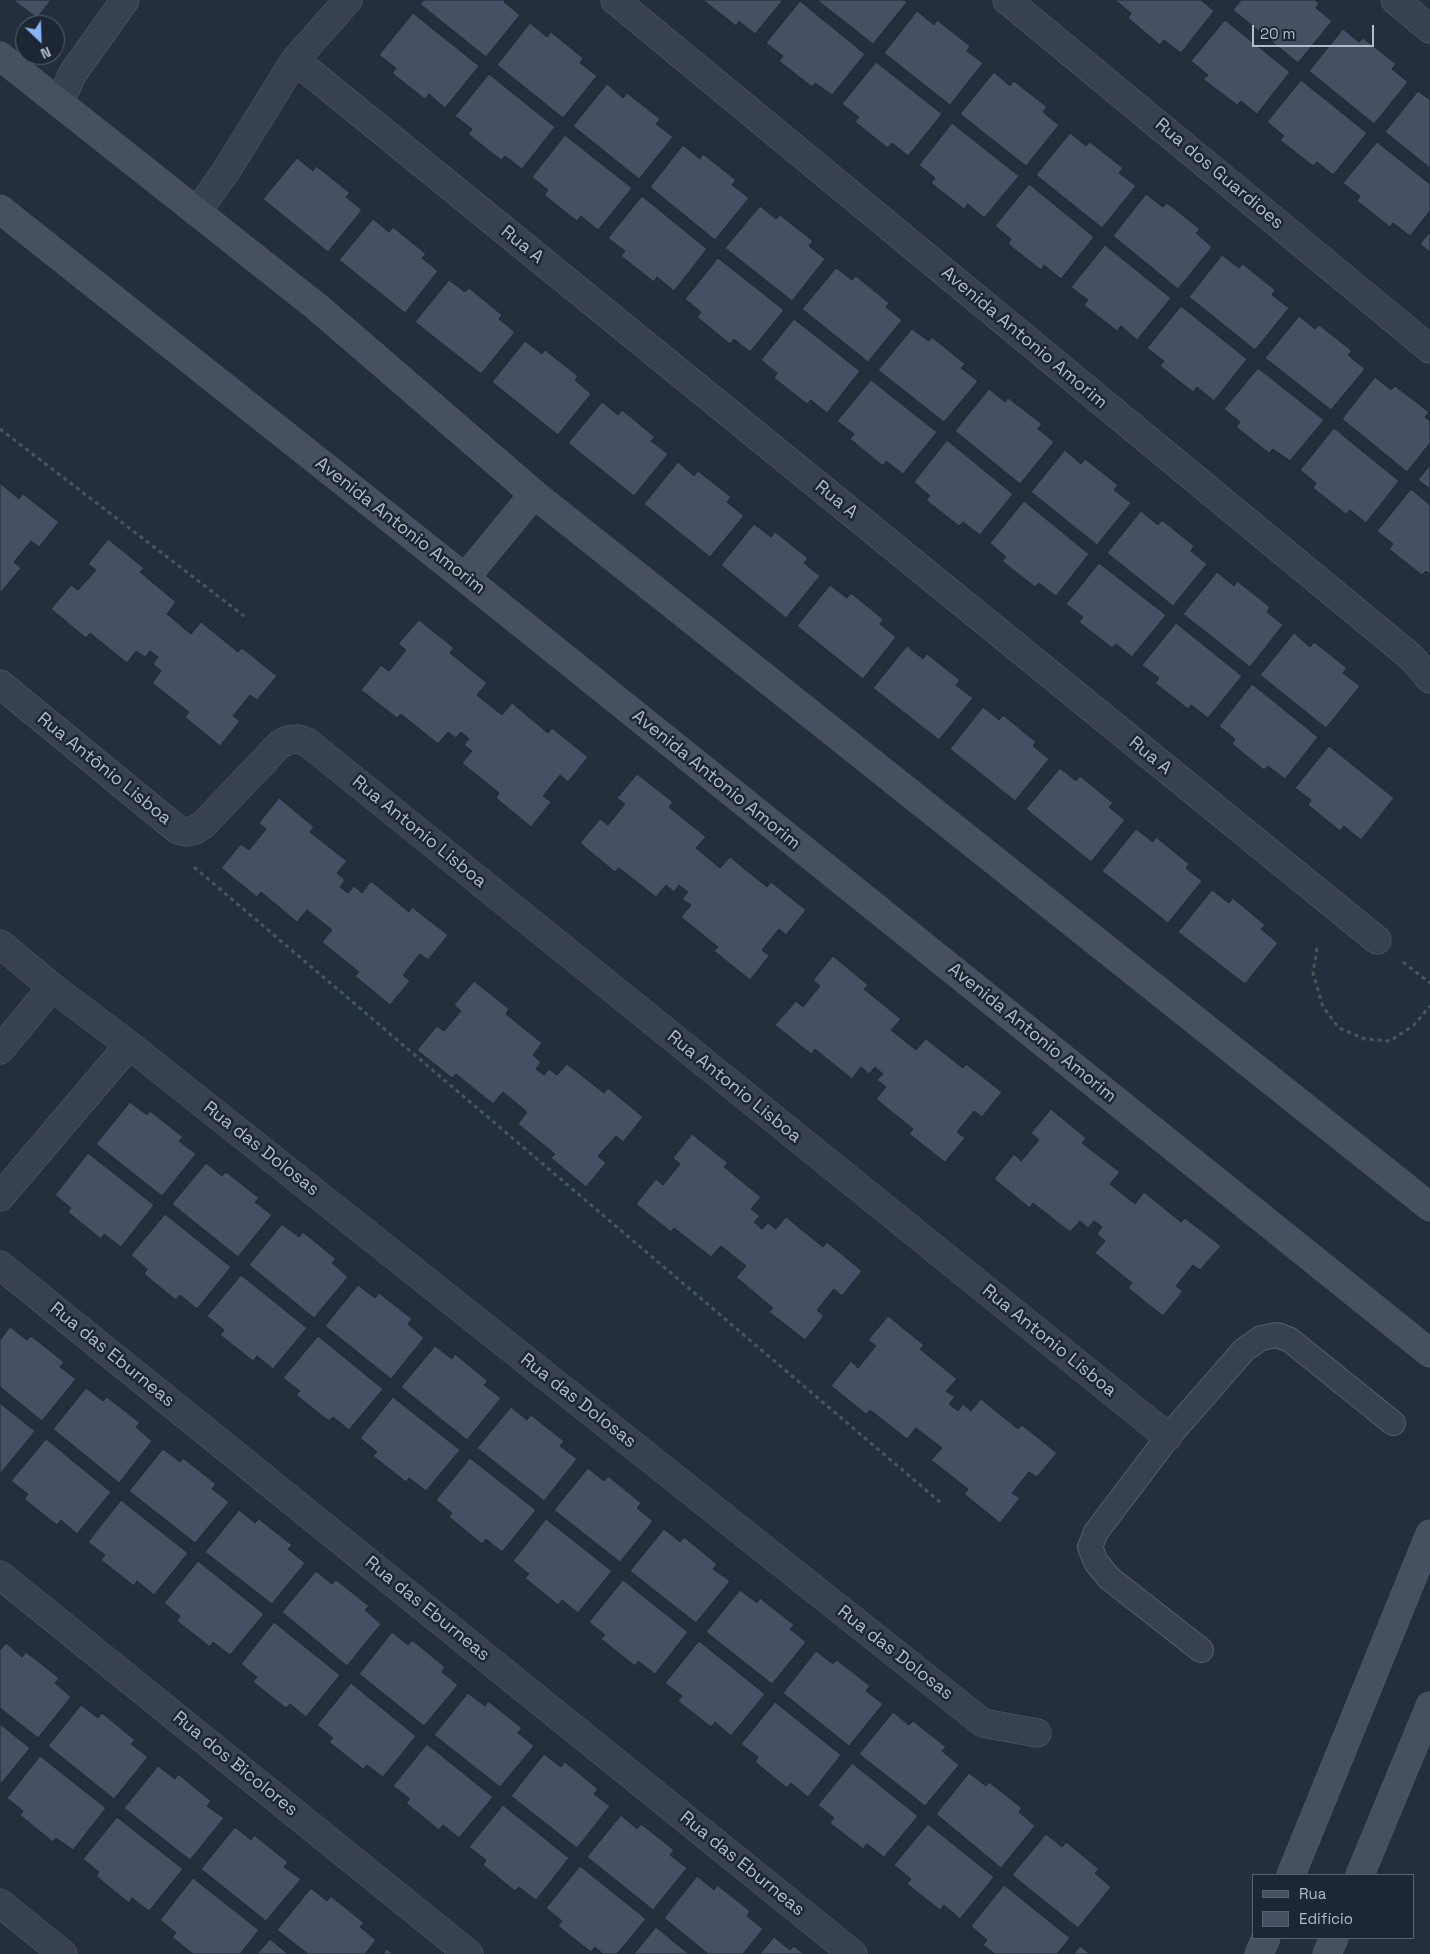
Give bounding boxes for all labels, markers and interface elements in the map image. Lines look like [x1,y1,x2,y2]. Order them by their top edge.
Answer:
north arrow [15,15,65,65]
scale bar [1255,15,1378,47]
text: 20 m [1260,24,1295,43]
text: N [38,43,54,63]
street label: Rua dos Guardioes [1150,114,1288,234]
street label: Rua A [496,221,548,269]
street label: Avenida Antonio Amorim [937,262,1111,414]
street label: Avenida Antonio Amorim [311,453,489,599]
street label: Rua A [810,476,862,524]
street label: Avenida Antonio Amorim [628,706,804,854]
street label: Rua Antônio Lisboa [32,708,176,830]
street label: Rua A [1124,732,1176,780]
street label: Rua Antonio Lisboa [347,771,491,893]
street label: Avenida Antonio Amorim [944,959,1120,1107]
street label: Rua Antonio Lisboa [662,1026,806,1148]
street label: Rua das Dolosas [199,1097,323,1201]
street label: Rua Antonio Lisboa [977,1280,1121,1402]
street label: Rua das Eburneas [45,1298,179,1412]
street label: Rua das Dolosas [516,1349,640,1453]
street label: Rua das Eburneas [360,1552,494,1666]
street label: Rua das Dolosas [833,1601,957,1705]
street label: Rua dos Bicolores [168,1707,302,1821]
street label: Rua das Eburneas [675,1807,809,1921]
legend [1252,1874,1415,1939]
text: Rua [1299,1884,1326,1903]
text: Edifício [1299,1909,1353,1928]

